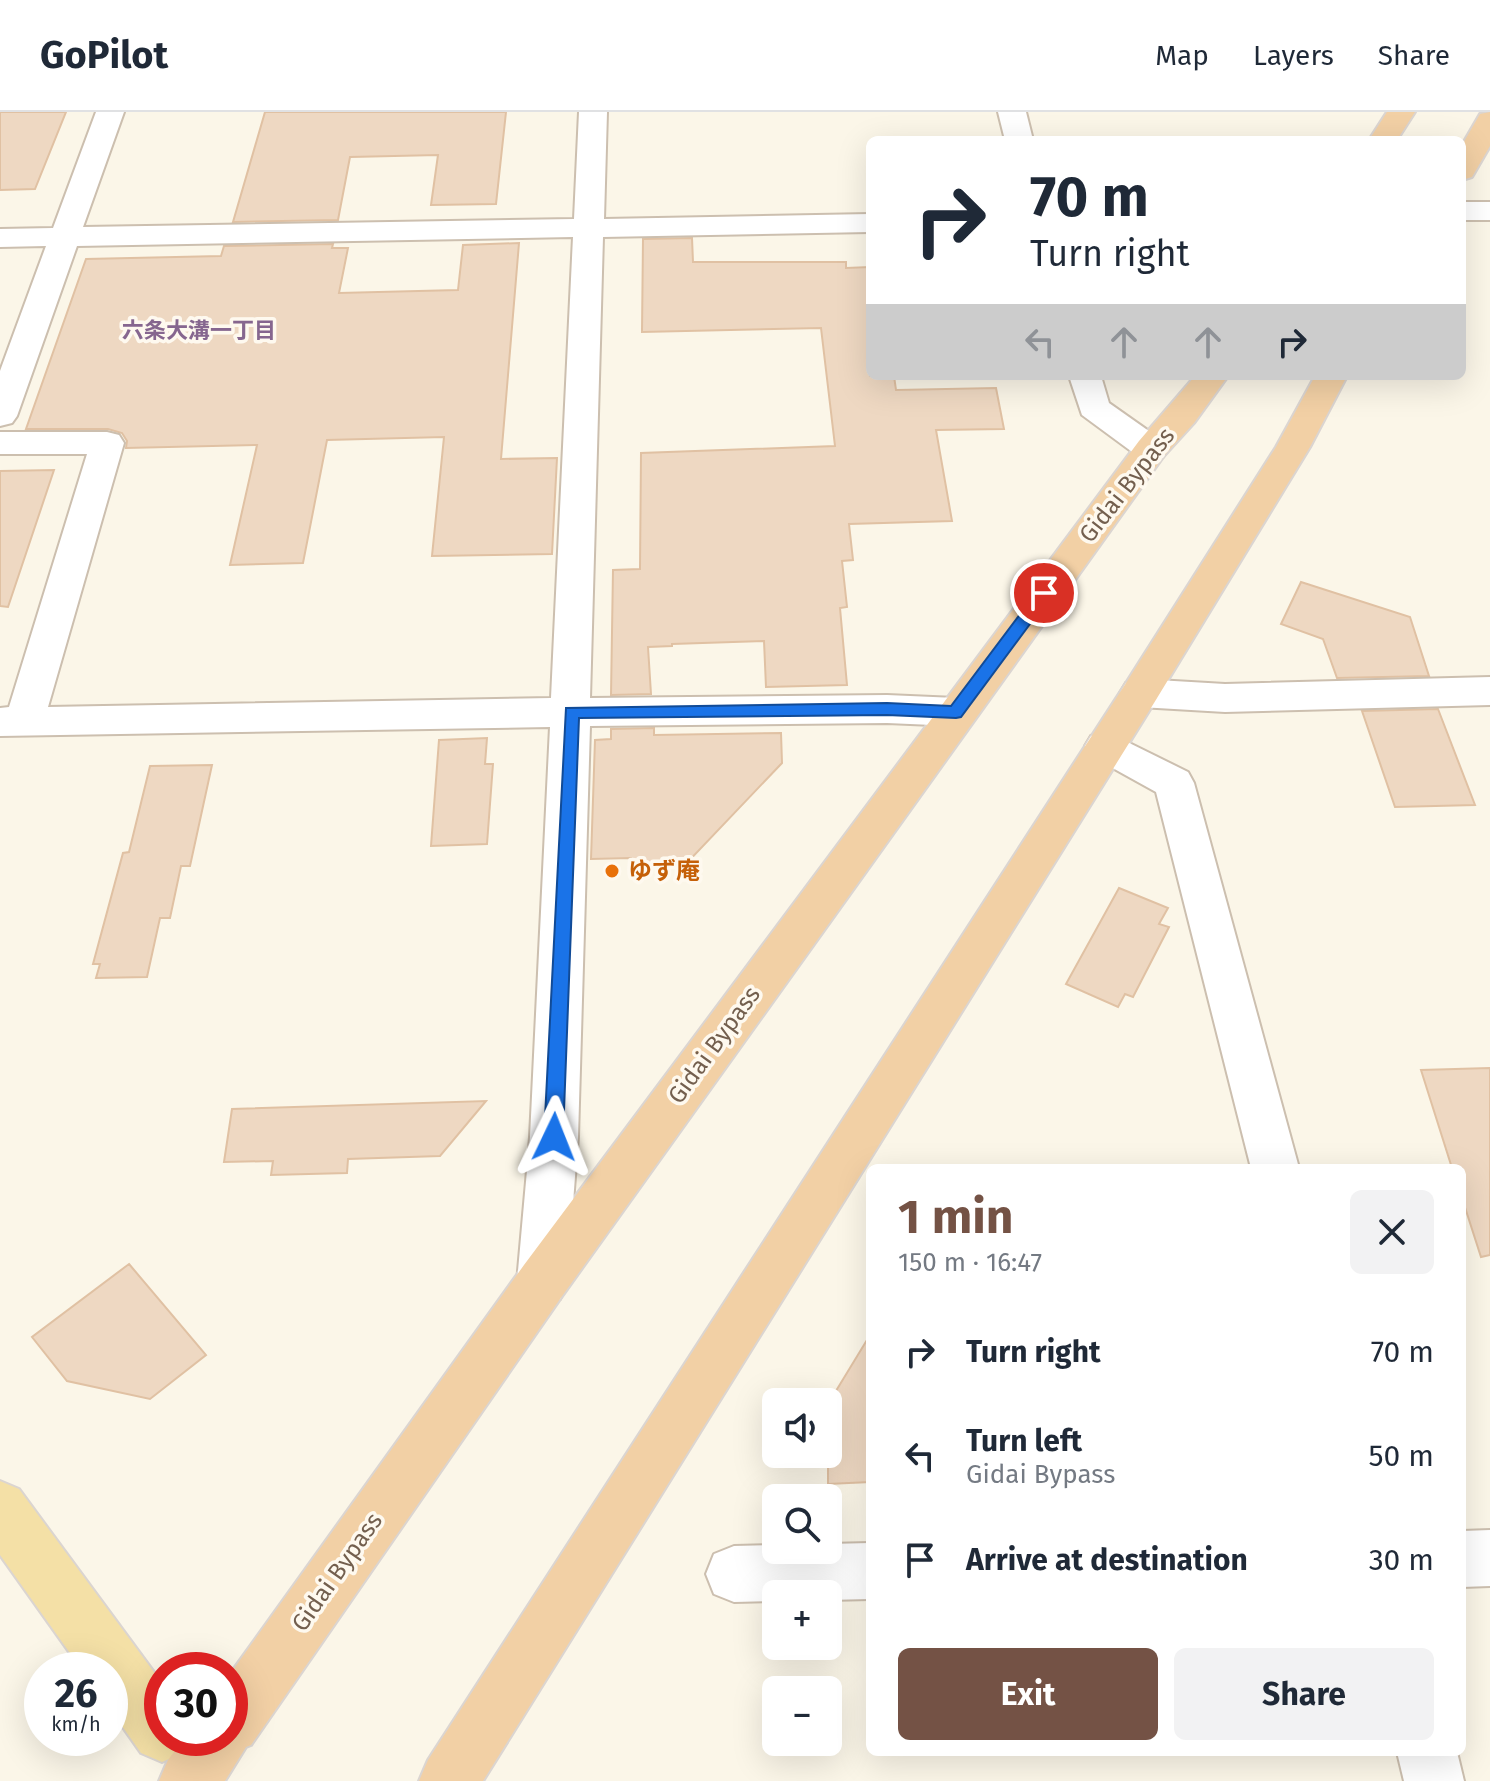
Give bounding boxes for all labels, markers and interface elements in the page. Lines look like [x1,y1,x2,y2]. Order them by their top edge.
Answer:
text: GoPilot [40,32,168,78]
text: Map [1155,39,1209,72]
text: Layers [1253,39,1334,72]
text: Share [1378,39,1450,72]
text: 70 m [1030,164,1149,231]
icon: right [898,168,1002,272]
text: Turn right [1030,232,1190,276]
district label: 六条大溝一丁目 [122,317,276,344]
icon: left [1018,320,1062,364]
icon: ahead [1102,320,1146,364]
icon: ahead [1186,320,1230,364]
icon: right [1270,320,1314,364]
street label: Gidai Bypass [1074,422,1180,548]
pin [1010,559,1078,627]
icon: arrive [1022,571,1066,615]
place label: ゆず庵 [628,857,700,885]
marker: ゆず庵 [603,862,621,880]
street label: Gidai Bypass [662,981,766,1109]
position arrow [512,1095,596,1179]
text: 1 min [898,1188,1013,1246]
button: close [1350,1190,1434,1274]
text: 150 m · 16:47 [898,1247,1042,1278]
icon: right [898,1330,942,1374]
text: Turn right [966,1334,1101,1370]
text: 70 m [1371,1334,1434,1370]
map controls [762,1388,842,1756]
button: sound [762,1388,842,1468]
text: Turn left [966,1423,1082,1459]
icon: left [898,1434,942,1478]
text: 50 m [1369,1438,1434,1474]
text: Gidai Bypass [966,1459,1115,1490]
button: search [762,1484,842,1564]
street label: Gidai Bypass [286,1508,388,1636]
icon: arrive [898,1538,942,1582]
text: Arrive at destination [966,1542,1248,1578]
text: 30 m [1369,1542,1434,1578]
button: + [762,1580,842,1660]
button: Exit [898,1648,1158,1740]
button: Share [1174,1648,1434,1740]
speed limit sign: 30 [144,1652,248,1756]
text: 26 [54,1670,98,1718]
button: − [762,1676,842,1756]
text: km/h [51,1712,101,1736]

